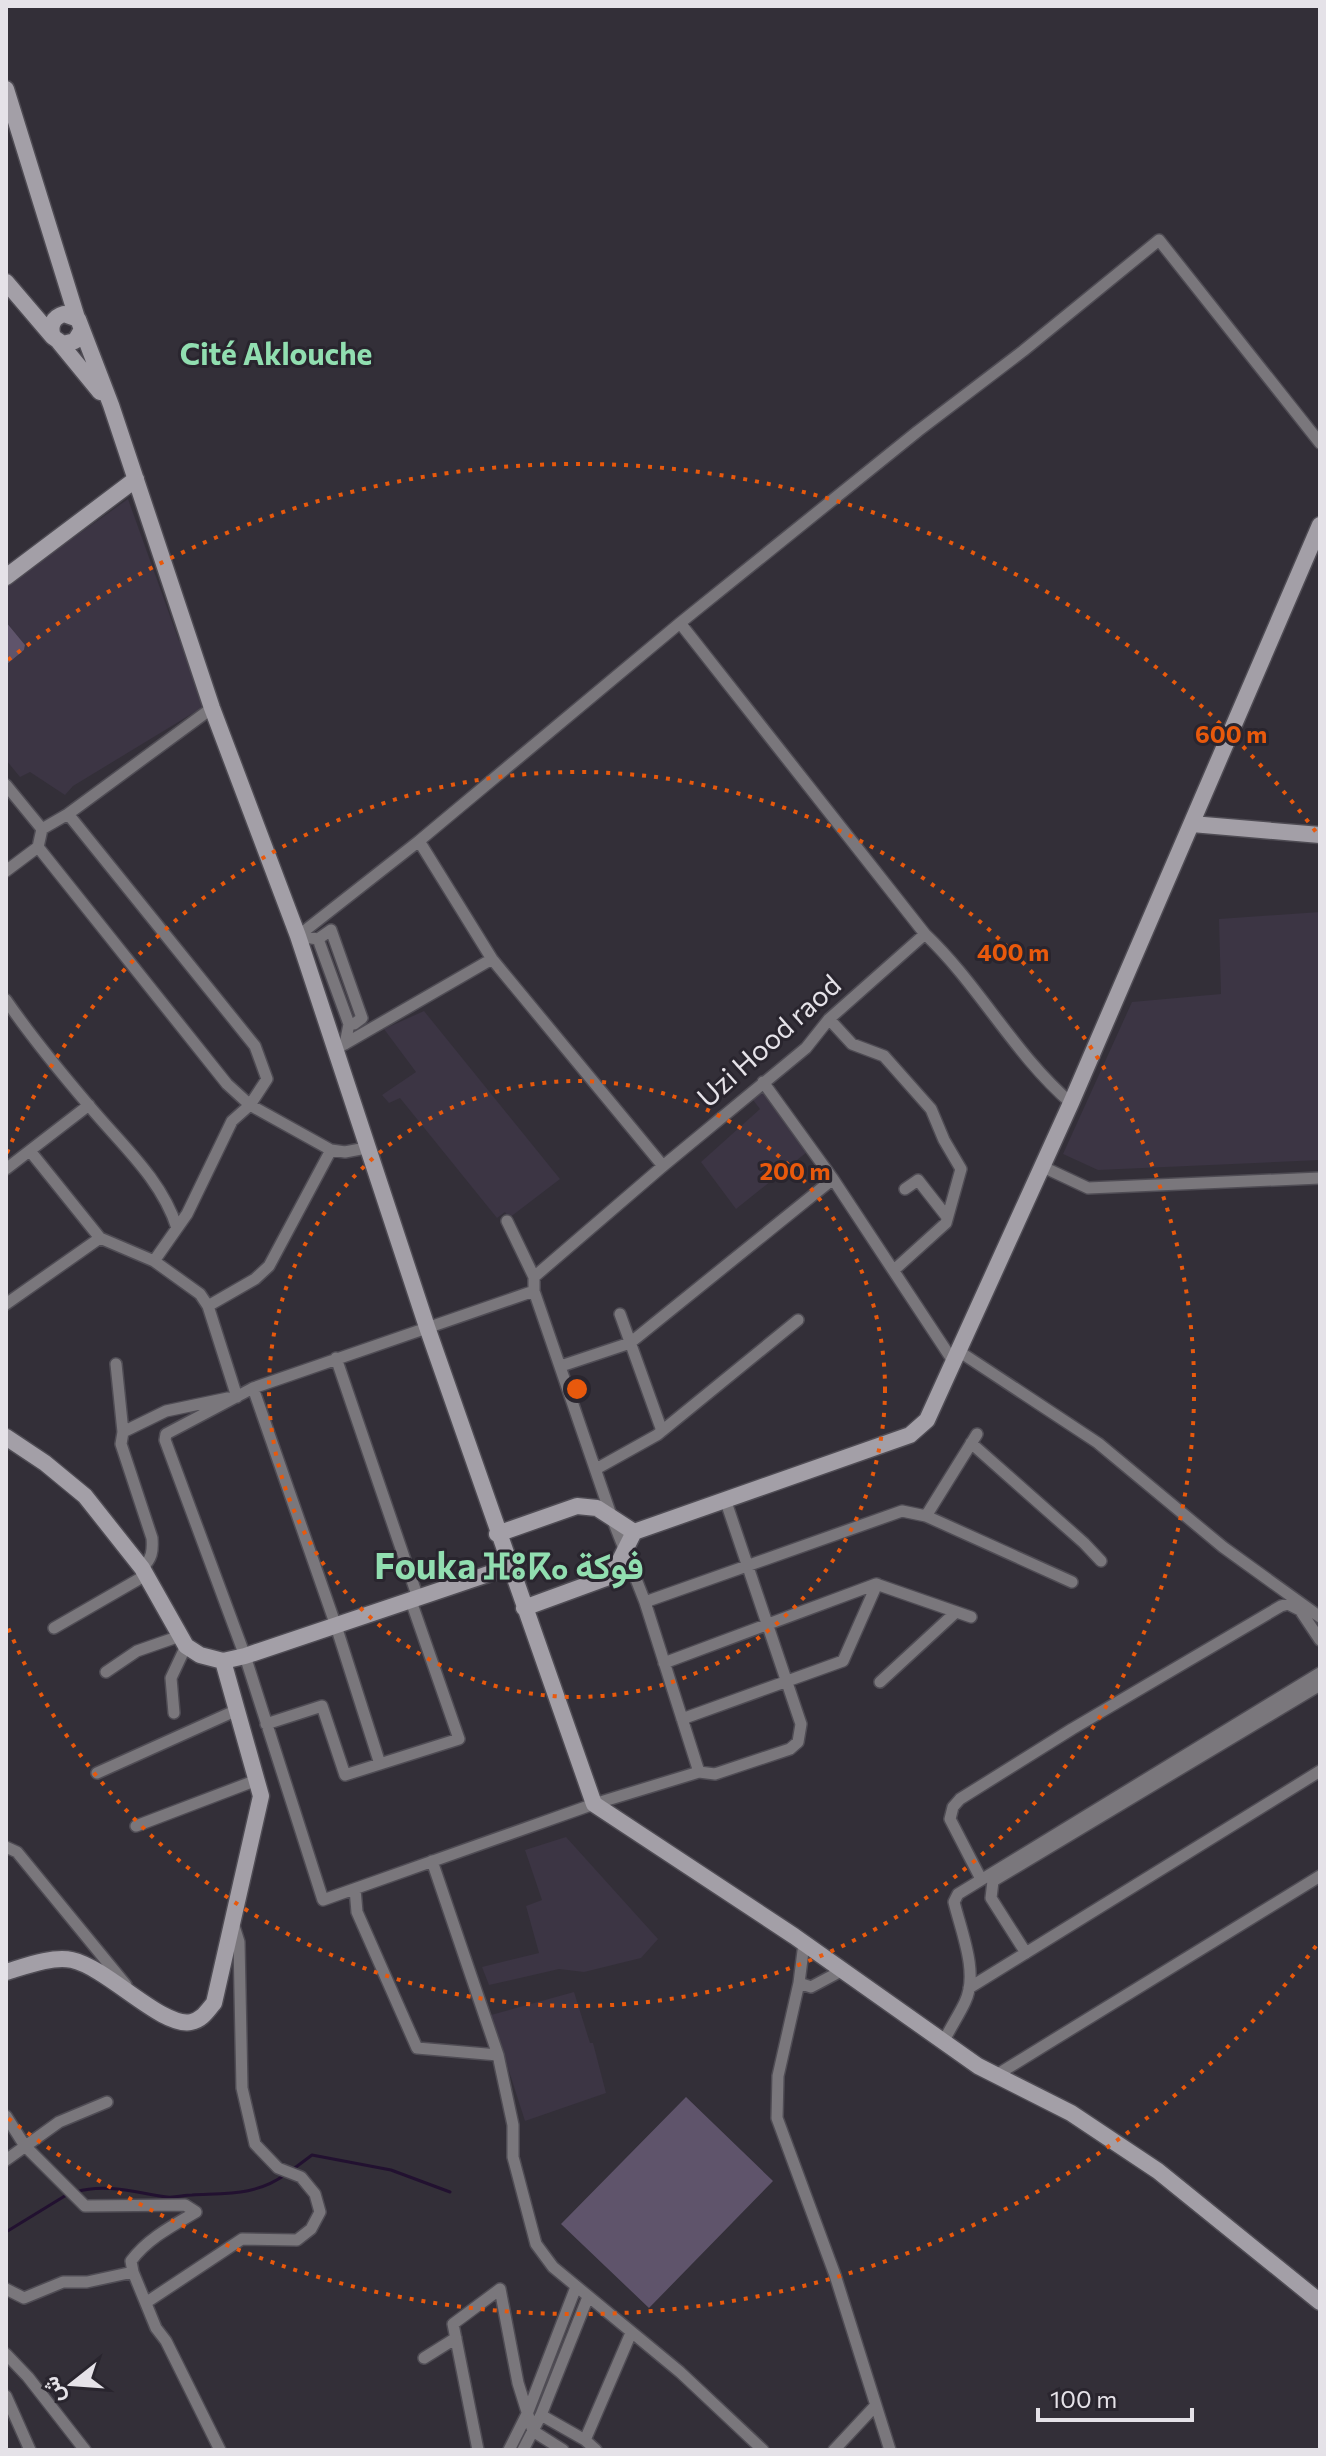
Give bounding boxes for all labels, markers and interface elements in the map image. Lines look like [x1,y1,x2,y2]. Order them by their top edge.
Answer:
district label: Cité Aklouche [180,334,372,371]
text: 600 m [1195,719,1267,748]
text: 400 m [977,937,1049,966]
street label: Uzi Hood raod [690,967,847,1114]
text: 200 m [760,1156,830,1185]
centre of rings [563,1375,591,1403]
district label: Fouka ⴼⵓⴽⴰ فوكة [374,1542,644,1589]
north arrow [32,2344,112,2424]
scale bar [1038,2372,1192,2422]
text: ش [36,2373,70,2407]
text: 100 m [1050,2384,1117,2413]

